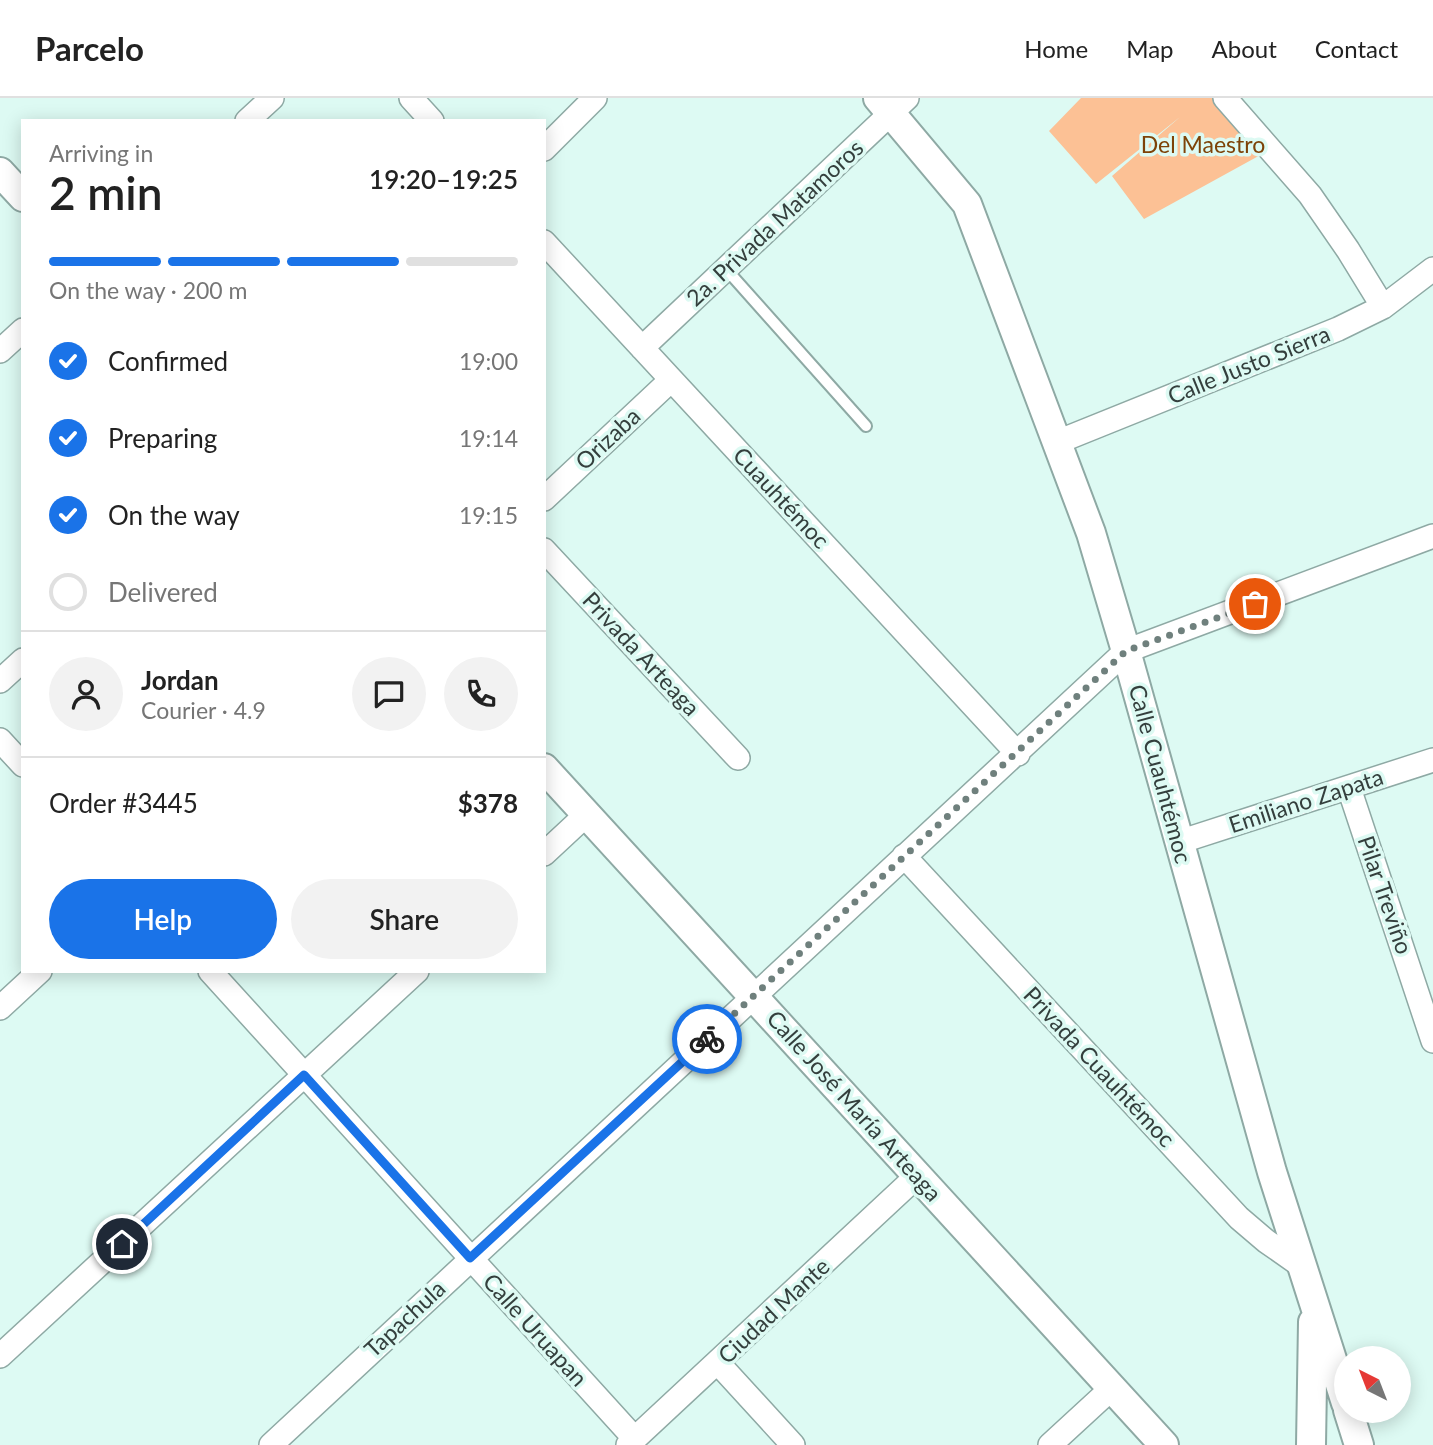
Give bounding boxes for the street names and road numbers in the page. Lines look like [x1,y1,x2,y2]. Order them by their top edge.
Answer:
street label: 2a. Privada Matamoros [680,133,869,312]
street label: Calle Justo Sierra [1163,319,1334,409]
street label: Orizaba [569,401,645,475]
street label: Cuauhtémoc [728,441,836,554]
street label: Privada Arteaga [577,586,706,721]
street label: Calle Cuauhtémoc [1124,681,1198,866]
street label: Emiliano Zapata [1225,762,1386,838]
street label: Pilar Treviño [1353,832,1419,958]
street label: Privada Cuauhtémoc [1018,980,1181,1152]
street label: Calle José María Arteaga [762,1004,948,1207]
street label: Ciudad Mante [712,1252,835,1369]
street label: Calle Uruapan [478,1267,594,1391]
street label: Tapachula [358,1274,451,1363]

